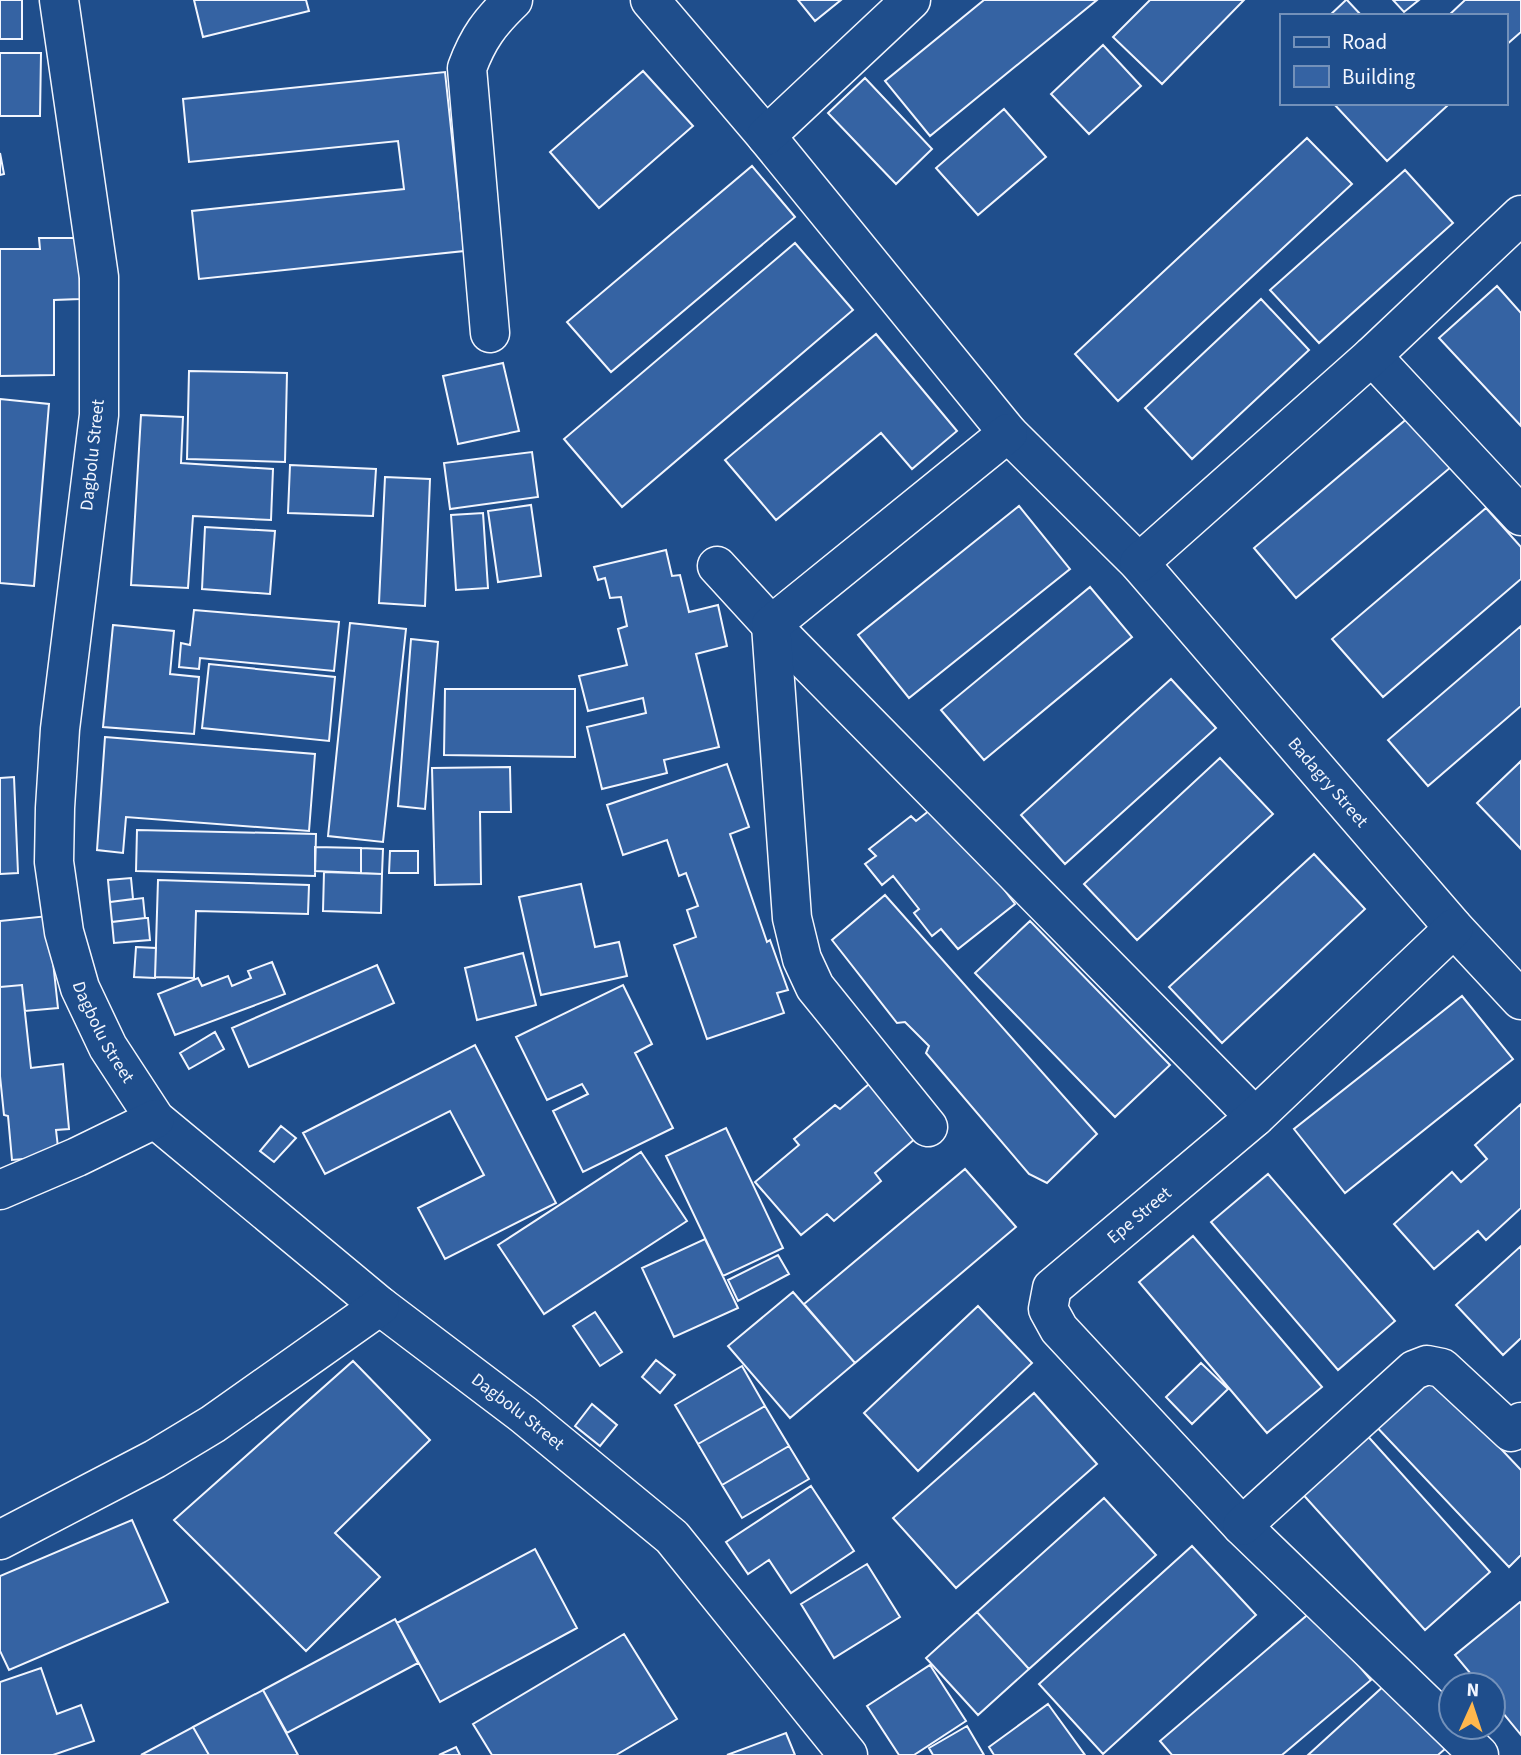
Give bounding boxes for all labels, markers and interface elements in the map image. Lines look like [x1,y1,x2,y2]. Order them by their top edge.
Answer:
legend [1280,14,1507,105]
text: Road [1342,27,1387,57]
text: Building [1342,62,1416,92]
street label: Dagbolu Street [74,398,111,512]
street label: Badagry Street [1282,732,1374,833]
street label: Dagbolu Street [66,978,140,1088]
street label: Epe Street [1102,1181,1177,1250]
street label: Dagbolu Street [466,1367,570,1456]
north arrow [1437,1671,1507,1741]
text: N [1466,1677,1480,1704]

